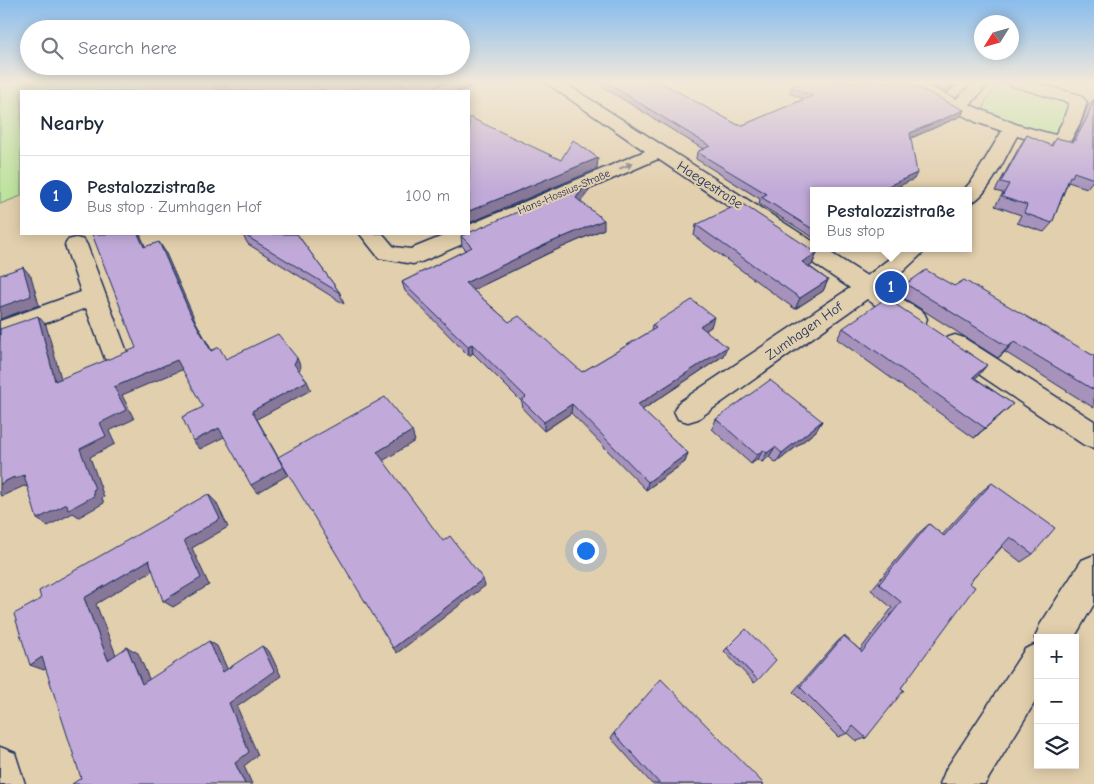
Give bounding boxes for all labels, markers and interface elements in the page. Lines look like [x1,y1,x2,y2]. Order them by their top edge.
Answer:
north arrow [974,15,1019,60]
search box [20,20,470,75]
icon: search [38,34,66,62]
text: Search here [78,37,177,59]
text: Nearby [40,111,104,135]
street label: Haegestraße [674,157,746,213]
one-way arrow [619,161,633,169]
street label: Hans-Hossius-Straße [516,166,613,217]
text: Pestalozzistraße [87,176,215,198]
text: 1 [53,187,59,205]
text: 100 m [406,187,450,205]
popup [810,187,972,252]
text: Bus stop · Zumhagen Hof [87,198,261,216]
text: Pestalozzistraße [827,200,955,222]
text: Bus stop [827,222,885,240]
pin: 1 [875,268,907,306]
street label: Zumhagen Hof [762,298,847,364]
your location [573,538,599,564]
map controls [1034,634,1079,769]
button: + [1034,634,1079,679]
button: − [1034,679,1079,724]
button: layers [1034,724,1079,769]

